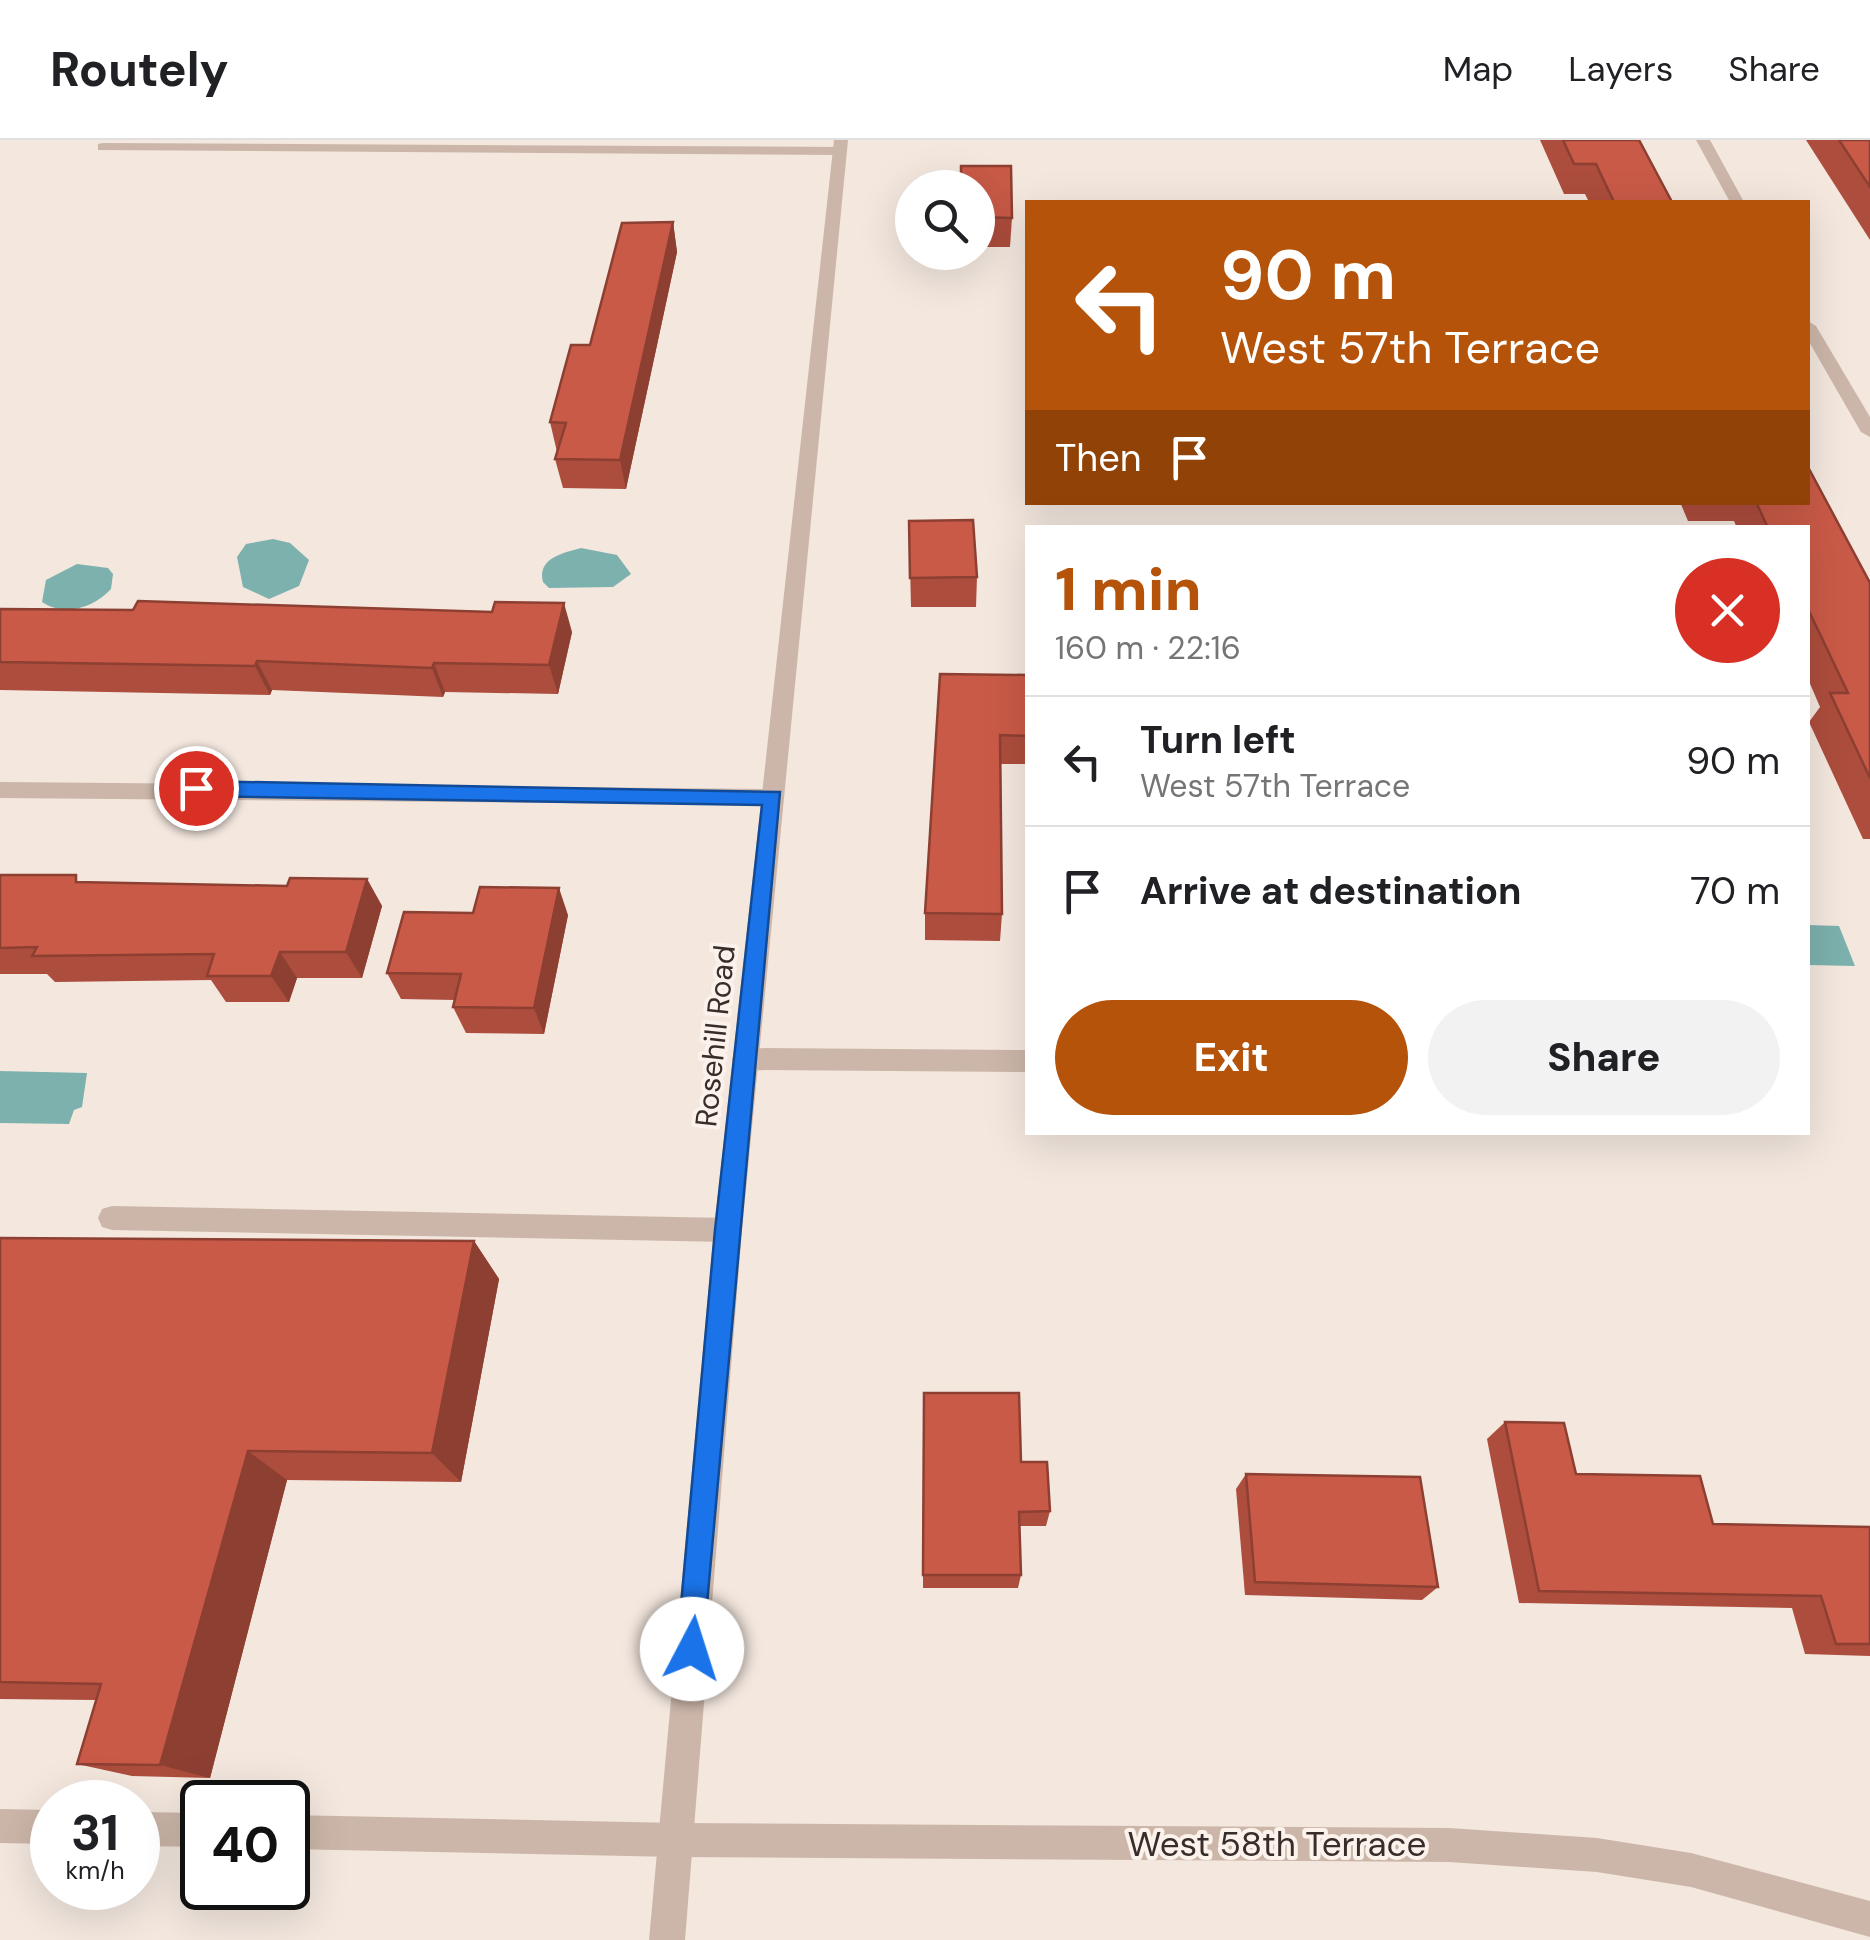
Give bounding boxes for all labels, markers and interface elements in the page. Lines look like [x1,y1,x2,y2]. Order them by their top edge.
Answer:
text: Routely [50,38,229,101]
text: Map [1443,46,1513,92]
text: Layers [1568,46,1673,92]
text: Share [1728,46,1820,92]
map controls [895,170,995,270]
button: search [895,170,995,270]
text: 90 m [1220,230,1396,321]
icon: left [1055,240,1185,370]
text: West 57th Terrace [1220,318,1600,377]
icon: arrive [1162,430,1217,485]
text: Then [1055,433,1142,483]
text: 1 min [1055,550,1202,629]
button: close [1675,558,1780,663]
text: 160 m · 22:16 [1055,627,1241,669]
text: Turn left [1140,715,1296,765]
icon: left [1055,734,1110,789]
text: 90 m [1686,736,1780,786]
pin [154,746,239,831]
icon: arrive [169,761,224,816]
text: West 57th Terrace [1140,765,1410,807]
icon: arrive [1055,864,1110,919]
text: Arrive at destination [1140,866,1522,916]
text: 70 m [1690,866,1780,916]
street label: Rosehill Road [686,943,744,1129]
button: Exit [1055,1000,1408,1115]
button: Share [1428,1000,1780,1115]
position arrow [640,1597,744,1701]
speed limit sign: 40 [180,1780,310,1910]
text: 31 [71,1800,119,1866]
street label: West 58th Terrace [1128,1821,1426,1867]
text: km/h [65,1854,125,1887]

